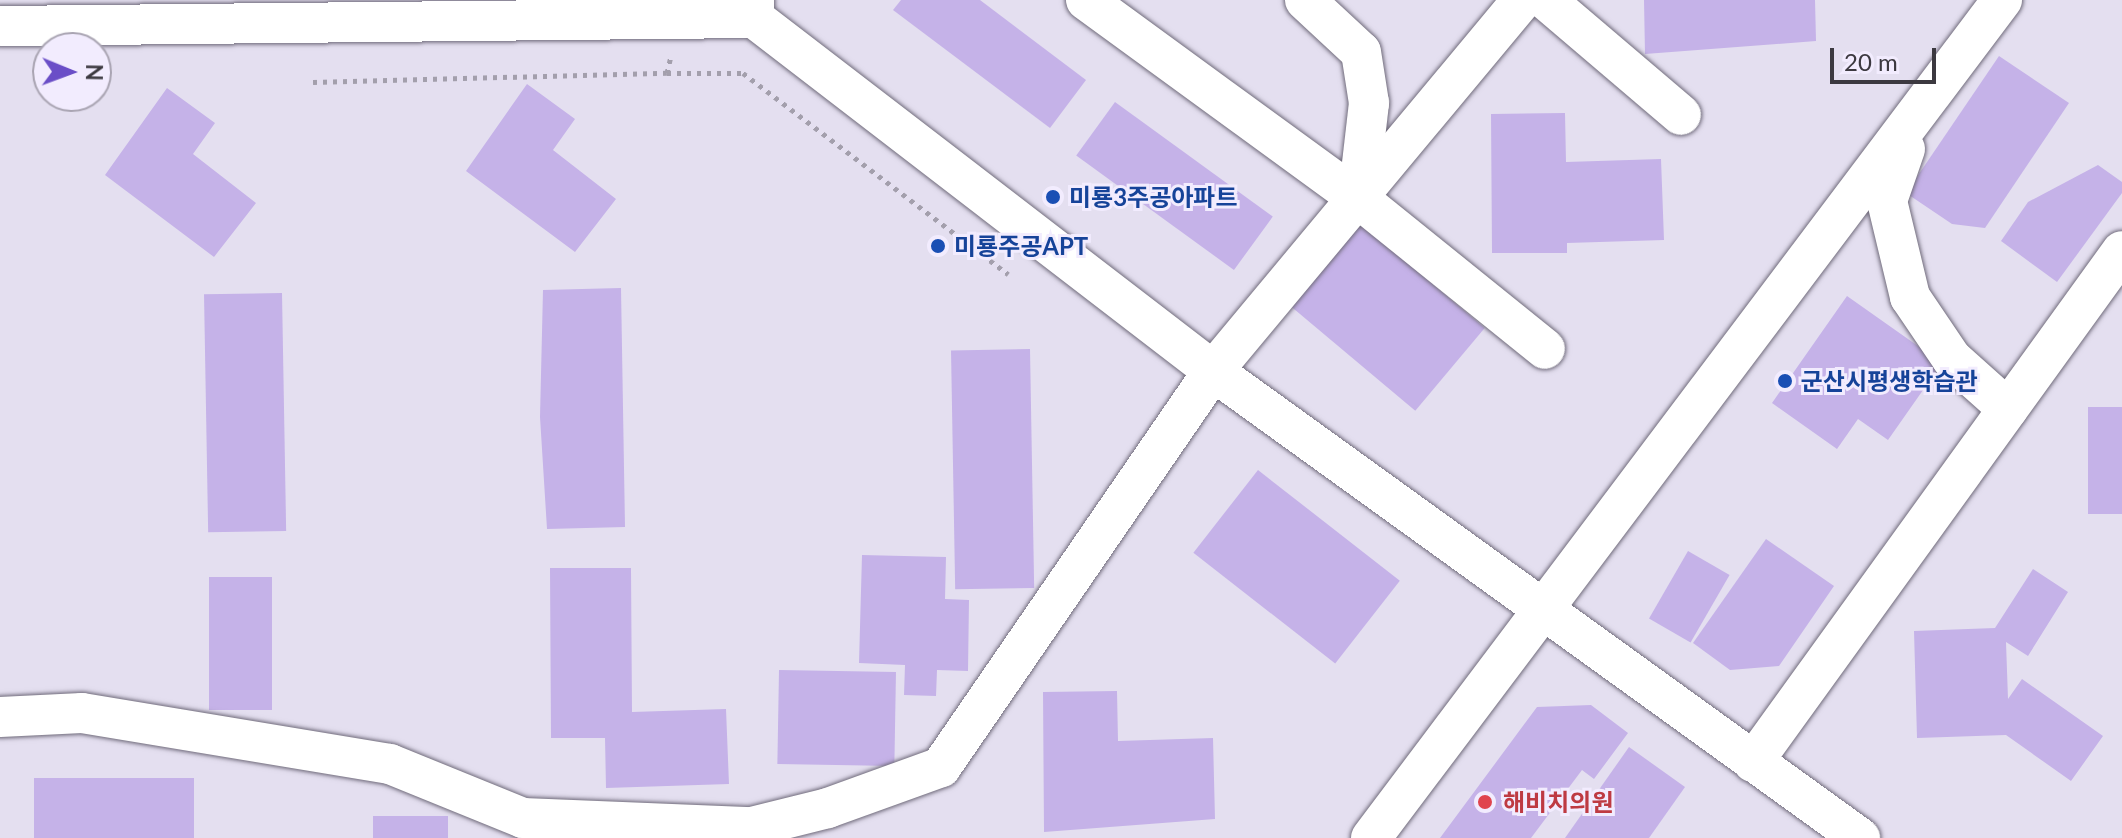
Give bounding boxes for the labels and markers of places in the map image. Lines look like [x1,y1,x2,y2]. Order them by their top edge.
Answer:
place label: 미룡3주공아파트 [1069,183,1237,211]
marker: 미룡3주공아파트 [1044,188,1062,206]
place label: 미룡주공APT [954,232,1088,260]
marker: 미룡주공APT [929,237,947,255]
place label: 군산시평생학습관 [1801,367,1978,395]
marker: 군산시평생학습관 [1776,372,1794,390]
place label: 해비치의원 [1503,788,1613,816]
marker: 해비치의원 [1474,791,1496,813]

